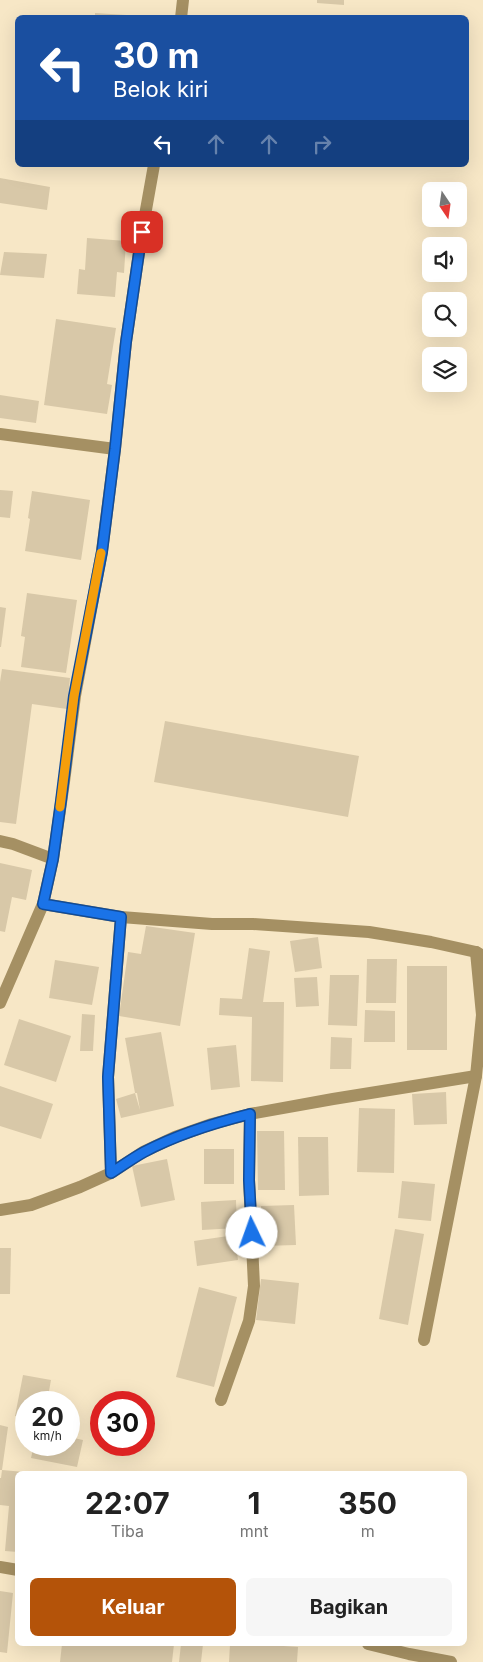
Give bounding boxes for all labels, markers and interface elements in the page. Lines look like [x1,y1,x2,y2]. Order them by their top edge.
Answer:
text: 30 m [113,34,199,76]
icon: left [30,35,95,100]
text: Belok kiri [113,76,208,102]
icon: left [149,130,177,158]
icon: ahead [202,130,230,158]
icon: ahead [255,130,283,158]
icon: right [308,130,336,158]
north arrow [422,182,468,228]
map controls [422,182,467,392]
pin [121,211,163,253]
icon: arrive [128,218,156,246]
button: sound [422,237,467,282]
button: search [422,292,467,337]
button: layers [422,347,467,392]
position arrow [225,1206,277,1258]
speed limit sign: 30 [90,1391,155,1456]
text: 20 [31,1402,64,1432]
text: km/h [33,1428,62,1443]
text: 22:07 [85,1485,170,1521]
text: 1 [248,1485,261,1521]
text: 350 [338,1485,397,1521]
text: Tiba [111,1521,144,1541]
text: mnt [240,1521,268,1541]
text: m [361,1521,375,1541]
button: Keluar [30,1578,236,1636]
button: Bagikan [246,1578,452,1636]

